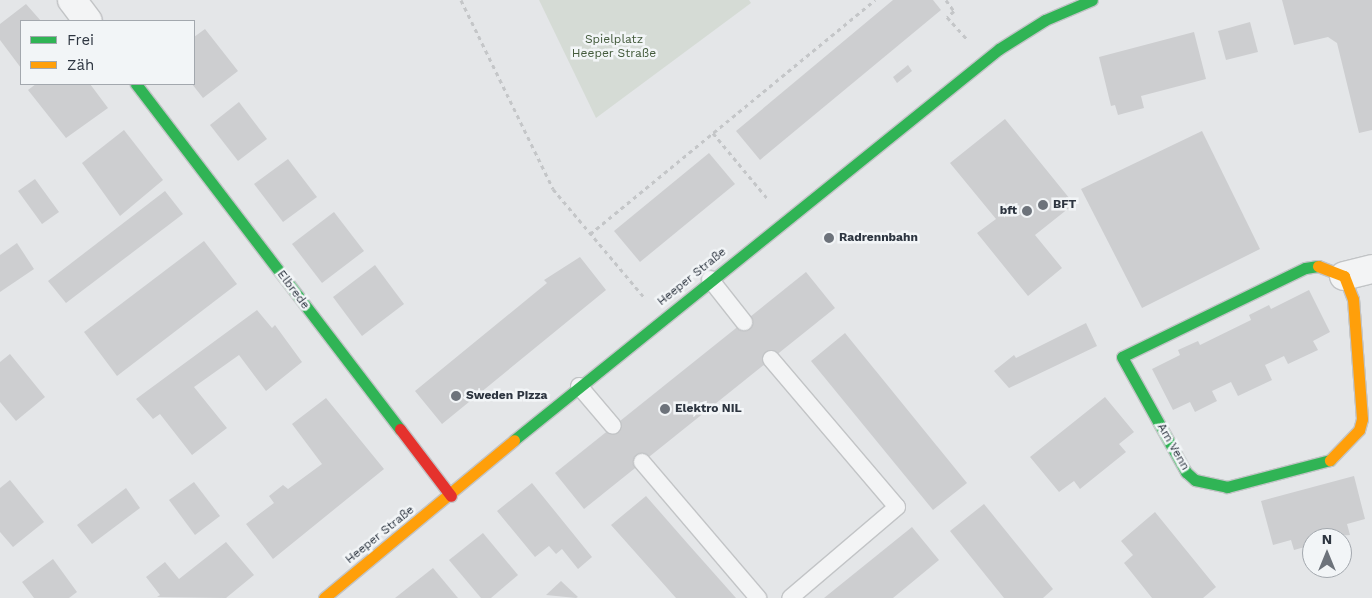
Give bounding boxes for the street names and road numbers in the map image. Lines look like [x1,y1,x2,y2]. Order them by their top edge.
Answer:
street label: Heeper Straße [655,245,729,309]
street label: Elbrede [274,268,312,312]
street label: Am Venn [1154,421,1192,473]
street label: Heeper Straße [343,503,417,567]

